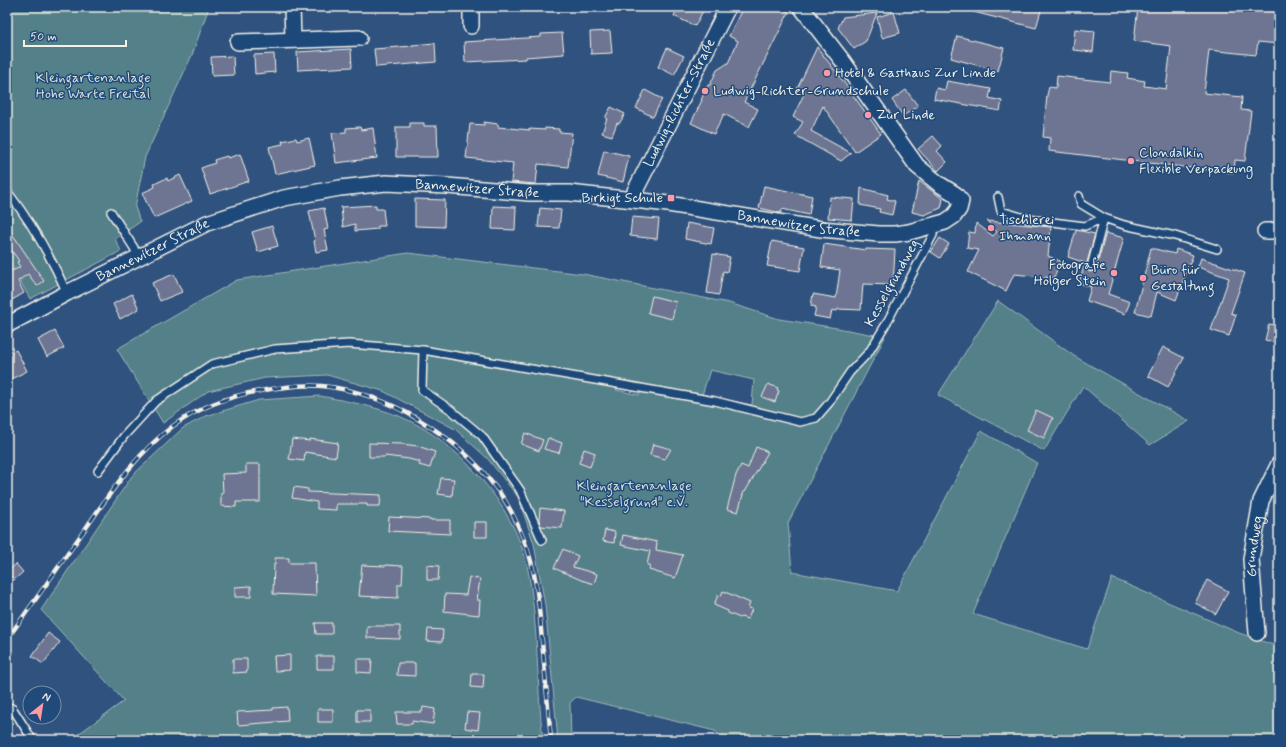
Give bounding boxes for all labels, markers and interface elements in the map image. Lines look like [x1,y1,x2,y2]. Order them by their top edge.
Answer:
scale bar [24,22,126,48]
text: 50 m [30,29,57,45]
street label: Ludwig-Richter-Straße [640,35,720,170]
place label: Hotel & Gasthaus Zur Linde [835,64,996,82]
marker: Hotel & Gasthaus Zur Linde [822,68,832,78]
park label: Kleingartenanlage Hohe Warte Freital [35,69,151,103]
place label: Ludwig-Richter-Grundschule [713,82,889,100]
marker: Ludwig-Richter-Grundschule [700,86,710,96]
place label: Zur Linde [876,106,936,124]
marker: Zur Linde [863,110,873,120]
place label: Clondalkin Flexible Verpackung [1139,144,1253,179]
marker: Clondalkin Flexible Verpackung [1126,156,1136,166]
street label: Bannewitzer Straße [415,175,539,202]
place label: Birkigt Schule [581,189,663,207]
marker: Birkigt Schule [666,193,676,203]
street label: Bannewitzer Straße [736,206,861,241]
place label: Tischlerei Ihmann [999,211,1055,245]
street label: Bannewitzer Straße [93,214,213,286]
marker: Tischlerei Ihmann [986,223,996,233]
street label: Kesselgrundweg [861,236,925,331]
place label: Fotografie Holger Stein [1034,256,1106,291]
place label: Büro für Gestaltung [1151,261,1215,297]
marker: Fotografie Holger Stein [1109,268,1119,278]
marker: Büro für Gestaltung [1138,273,1148,283]
park label: Kleingartenanlage "Kesselgrund" e.V. [576,477,692,513]
street label: Grundweg [1242,514,1268,578]
north arrow [22,685,62,725]
text: N [40,689,53,705]

